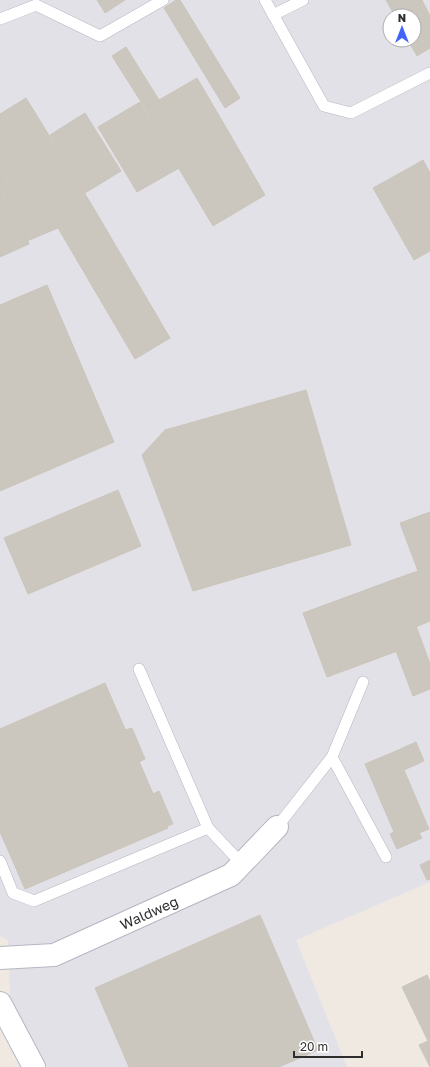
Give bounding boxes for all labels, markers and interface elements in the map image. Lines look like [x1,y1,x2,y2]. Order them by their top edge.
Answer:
north arrow [382,8,422,48]
text: N [398,11,406,24]
street label: Waldweg [117,892,180,933]
scale bar [294,1033,362,1059]
text: 20 m [300,1039,328,1054]

